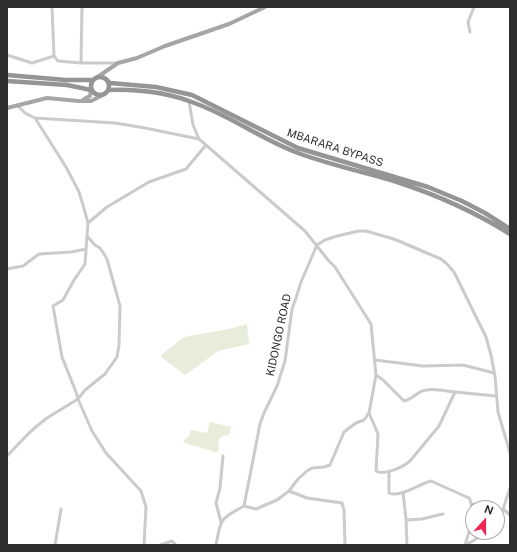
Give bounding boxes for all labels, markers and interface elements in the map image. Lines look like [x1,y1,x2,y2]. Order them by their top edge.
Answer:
street label: MBARARA BYPASS [285,126,385,170]
street label: KIDONGO ROAD [264,293,294,377]
north arrow [465,500,505,540]
text: N [483,503,495,517]

